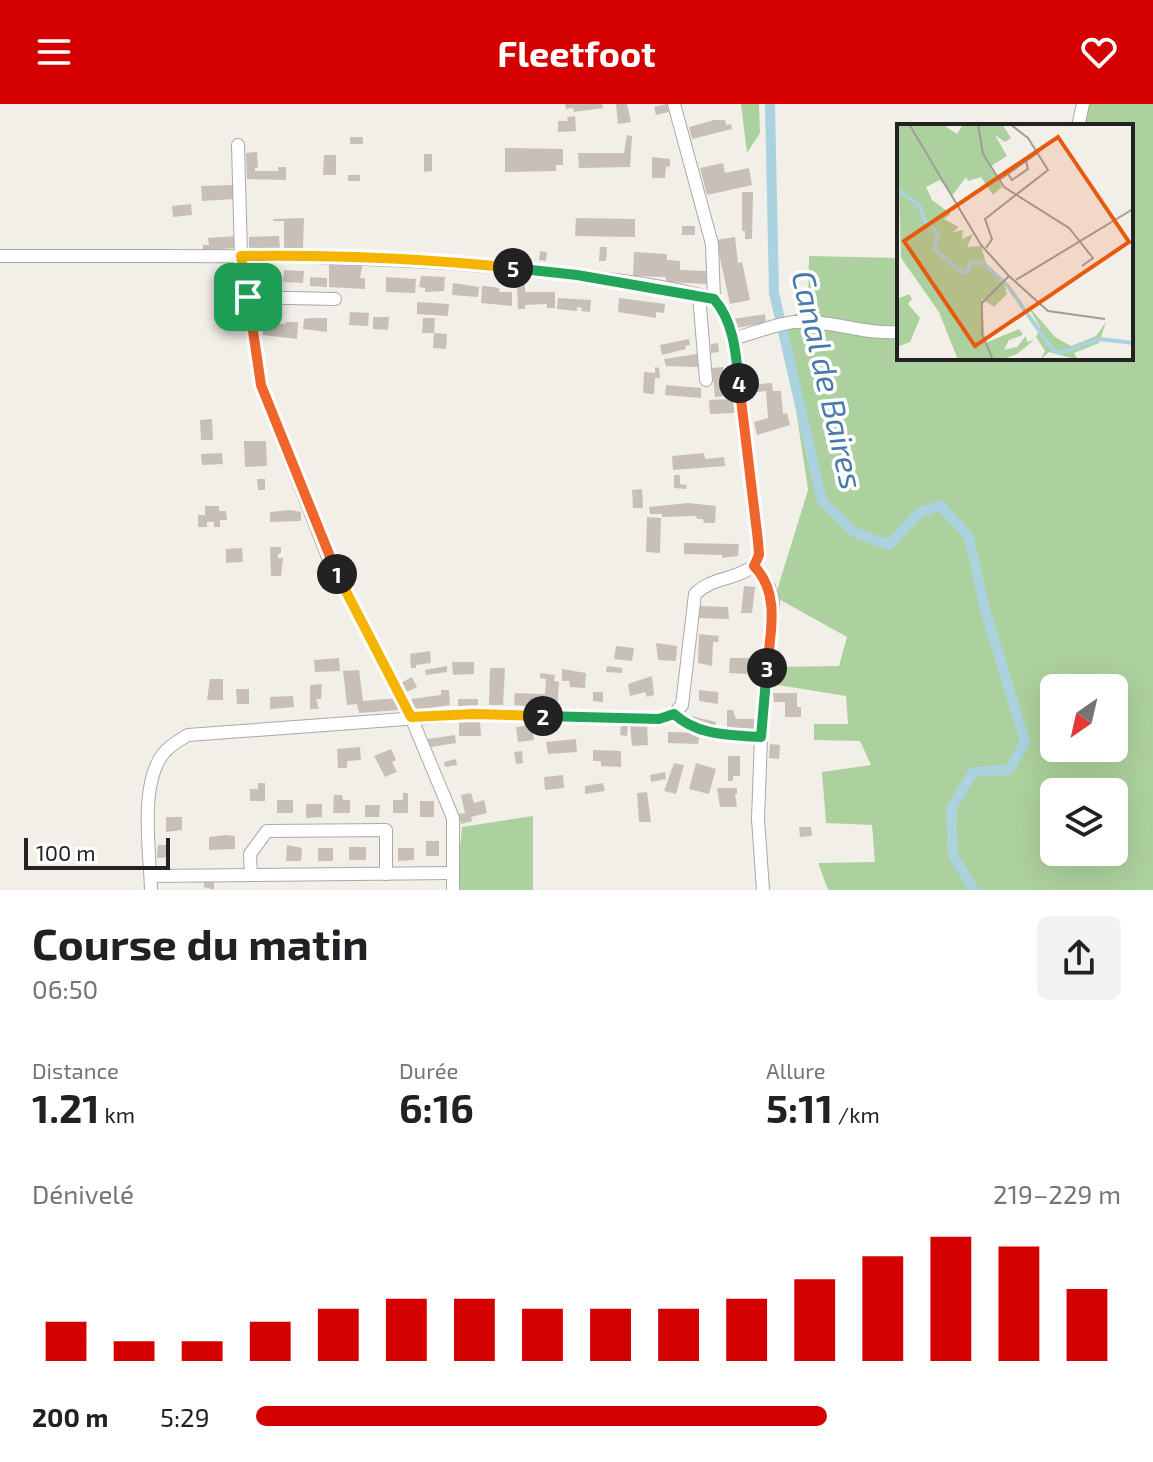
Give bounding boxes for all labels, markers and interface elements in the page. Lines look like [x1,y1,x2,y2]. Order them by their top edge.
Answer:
icon: menu [32,30,76,74]
icon: heart [1077,30,1121,74]
text: Fleetfoot [497,31,656,74]
inset map [897,124,1133,360]
pin: 5 [493,248,533,288]
text: 5 [507,255,519,281]
pin [214,263,282,331]
water label: Canal de Baires [785,267,873,493]
icon: arrive [226,275,270,319]
pin: 4 [719,363,759,403]
text: 4 [732,370,746,396]
pin: 1 [317,554,357,594]
text: 1 [332,561,342,587]
pin: 3 [747,648,787,688]
text: 3 [761,655,773,681]
north arrow [1040,674,1128,762]
map controls [1040,674,1128,866]
pin: 2 [523,696,563,736]
text: 2 [537,703,549,729]
button: layers [1040,778,1128,866]
scale bar [24,834,170,870]
text: 100 m [36,839,95,865]
text: Course du matin [32,916,369,969]
button: share [1037,916,1121,1000]
text: 06:50 [32,973,98,1004]
text: Distance [32,1057,119,1083]
text: Durée [399,1057,458,1083]
text: Allure [766,1057,826,1083]
text: 1.21 [32,1083,100,1131]
text: 6:16 [399,1083,474,1131]
text: 5:11 [766,1083,833,1131]
text: km [100,1101,135,1127]
text: /km [833,1101,880,1127]
text: Dénivelé [32,1178,134,1209]
text: 219–229 m [993,1178,1121,1209]
text: 200 m [32,1401,108,1432]
text: 5:29 [160,1401,210,1432]

